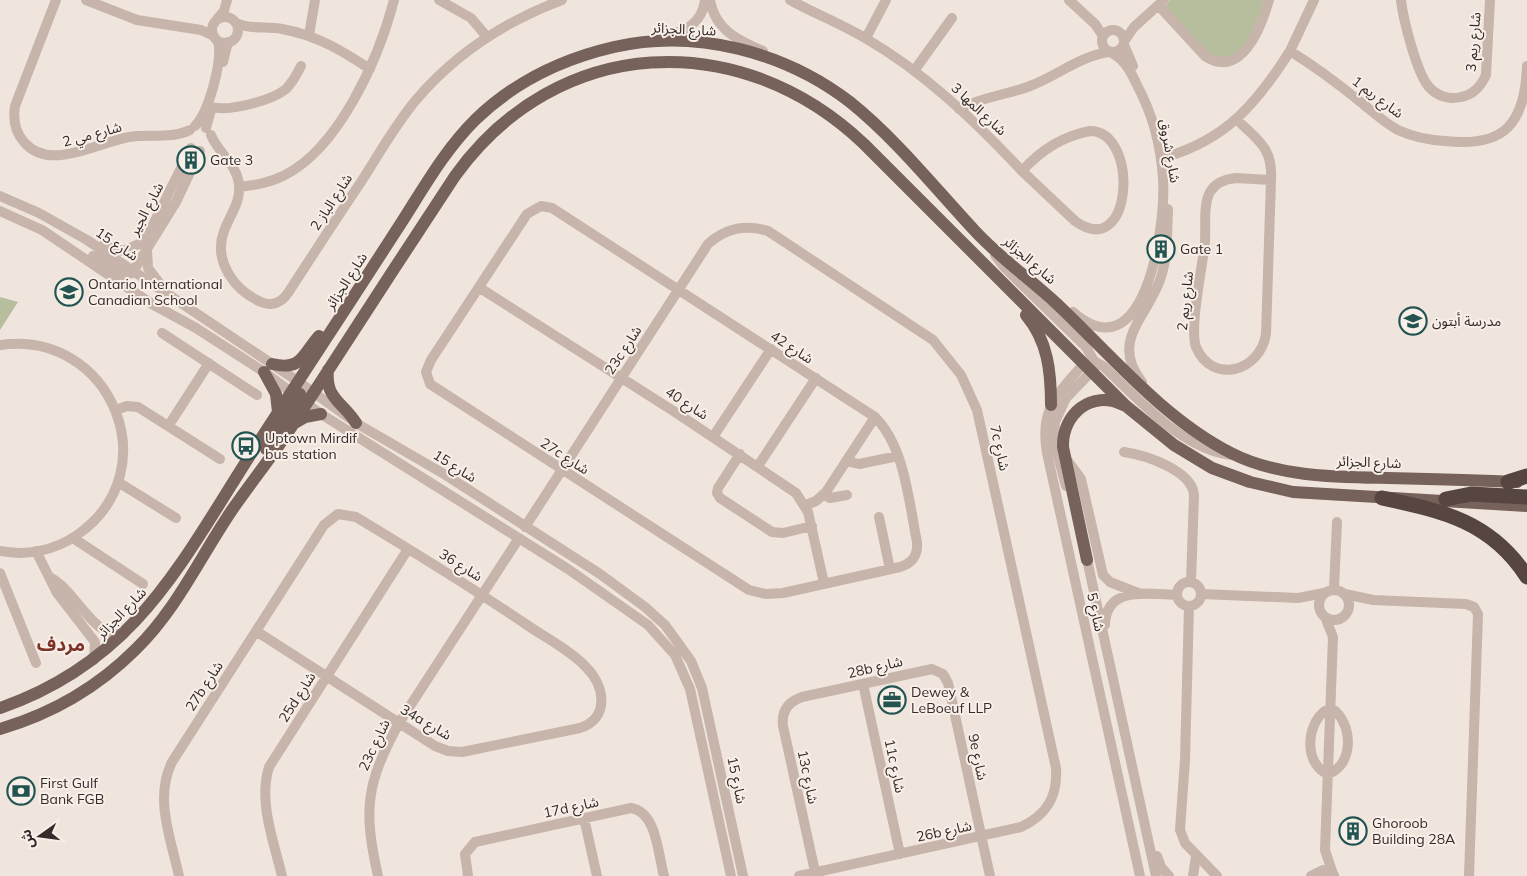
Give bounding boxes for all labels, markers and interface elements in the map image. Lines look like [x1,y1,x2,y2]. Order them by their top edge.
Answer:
street label: شارع ريم 3 [1461,11,1487,73]
street label: شارع الجزائر [650,18,717,42]
street label: شارع ريم 1 [1348,72,1407,124]
street label: شارع المها 3 [946,79,1010,141]
street label: شارع مي 2 [60,117,124,153]
street label: شارع شروق [1154,118,1184,185]
building icon: Gate 3 [176,145,206,175]
place label: Gate 3 [210,151,253,169]
street label: شارع الباز 2 [306,170,358,235]
street label: شارع الجير [124,179,169,240]
street label: شارع 15 [91,223,142,266]
street label: شارع الجزائر [998,231,1060,290]
building icon: Gate 1 [1146,234,1176,264]
place label: Gate 1 [1180,240,1223,258]
street label: شارع الجزائر [320,249,373,315]
street label: شارع ريم 2 [1173,270,1199,332]
place label: Ontario International Canadian School [88,275,223,309]
school or university icon: Ontario International Canadian School [54,277,84,307]
school or university icon: مدرسة أبتون [1398,306,1428,336]
place label: مدرسة أبتون [1432,312,1501,330]
street label: 23c شارع [601,322,647,379]
street label: شارع 42 [766,326,817,369]
street label: شارع 40 [661,382,712,425]
street label: 7c شارع [984,423,1014,473]
place label: Uptown Mirdif bus station [265,429,357,463]
bus stop icon: Uptown Mirdif bus station [231,431,261,461]
street label: 27c شارع [536,434,593,480]
street label: شارع 15 [429,446,480,488]
street label: شارع الجزائر [1335,452,1402,474]
street label: شارع 36 [435,545,486,587]
street label: شارع الجزائر [91,583,151,645]
street label: شارع 5 [1081,591,1109,634]
district label: مردف [37,632,85,656]
street label: 28b شارع [846,652,905,684]
street label: 27b شارع [181,658,229,716]
street label: 25d شارع [274,668,321,727]
place label: Dewey & LeBoeuf LLP [911,683,992,717]
office icon: Dewey & LeBoeuf LLP [877,685,907,715]
street label: 34a شارع [396,700,455,746]
street label: 23c شارع [354,716,396,774]
street label: 9e شارع [962,732,992,782]
street label: 11c شارع [879,737,909,795]
street label: 13c شارع [792,748,822,806]
street label: شارع 15 [721,755,751,806]
place label: First Gulf Bank FGB [40,774,104,808]
bank icon: First Gulf Bank FGB [6,776,36,806]
street label: 17d شارع [542,792,601,824]
north arrow [15,811,65,861]
place label: Ghoroob Building 28A [1372,814,1456,848]
street label: 26b شارع [915,816,974,848]
building icon: Ghoroob Building 28A [1338,816,1368,846]
text: ش [16,828,38,851]

